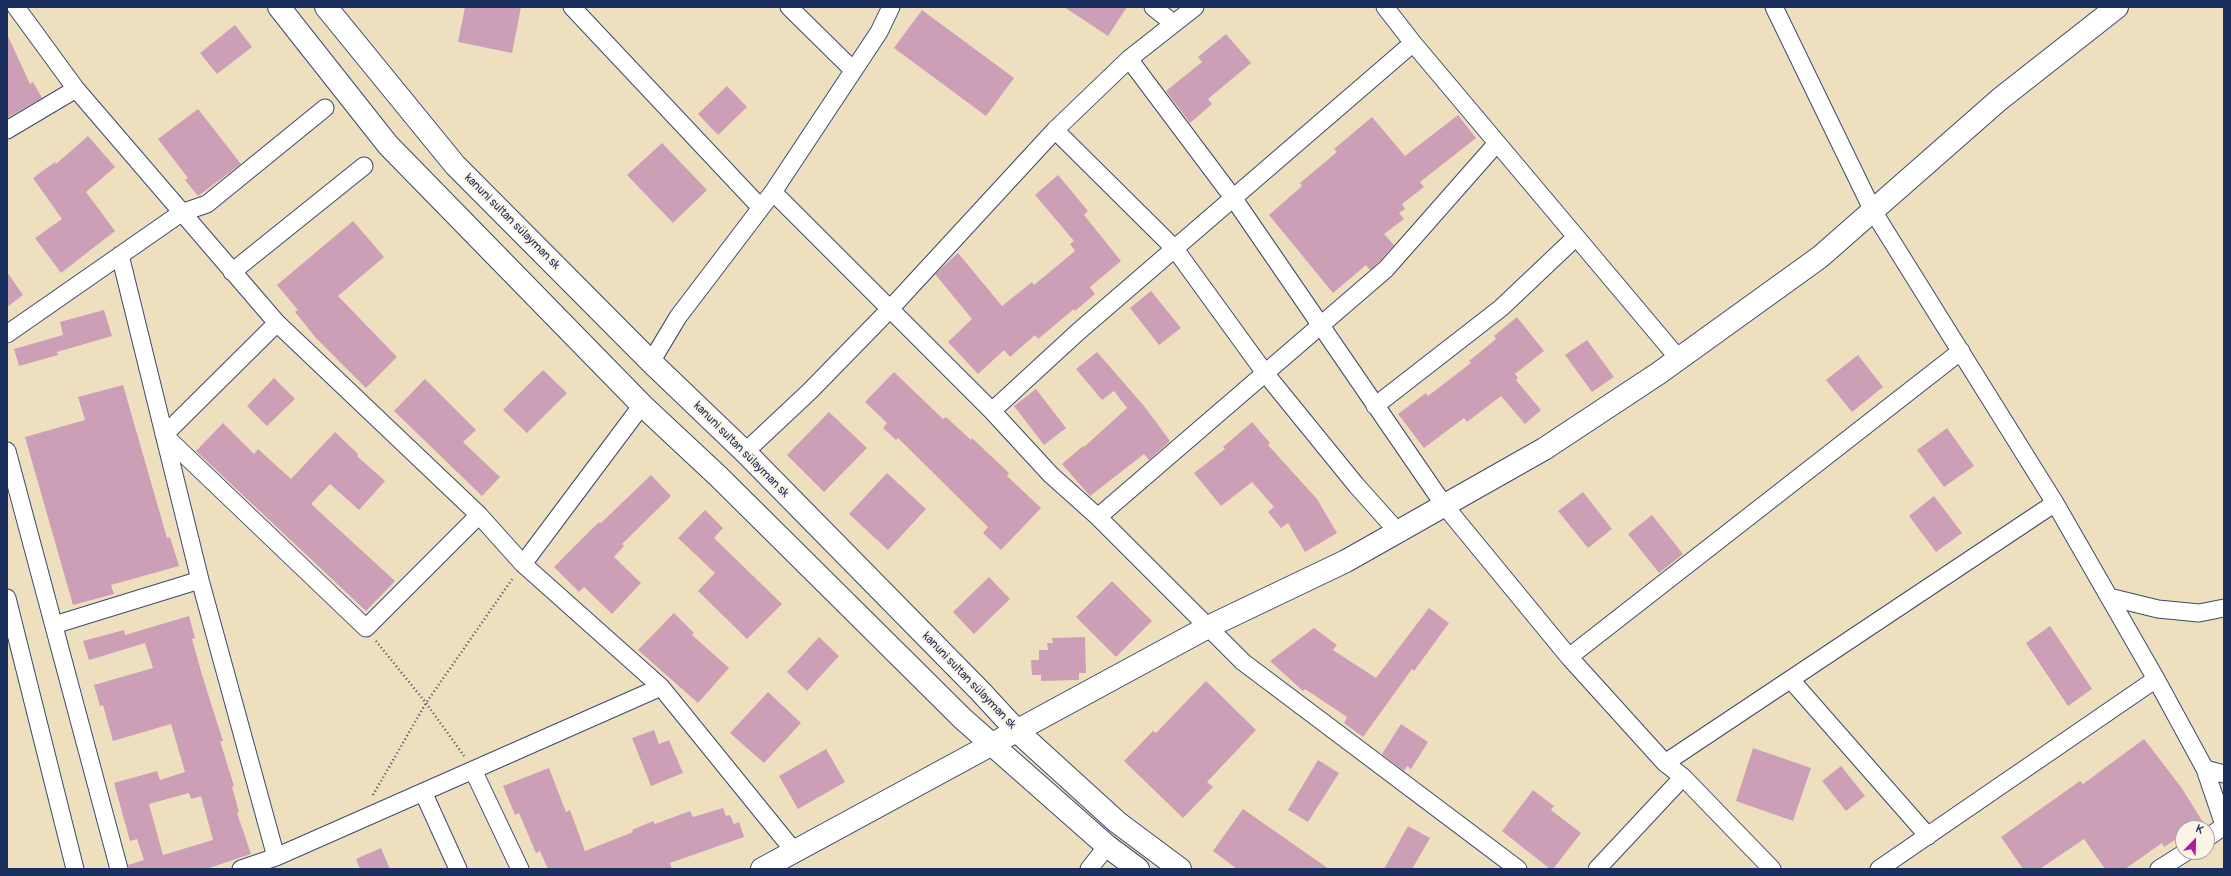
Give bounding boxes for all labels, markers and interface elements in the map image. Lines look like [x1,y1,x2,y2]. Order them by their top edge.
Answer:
street label: kanuni sultan sülayman sk [461,171,563,273]
street label: kanuni sultan sülayman sk [690,399,792,501]
street label: kanuni sultan sülayman sk [919,630,1019,732]
north arrow [2175,820,2215,860]
text: K [2194,822,2205,837]

